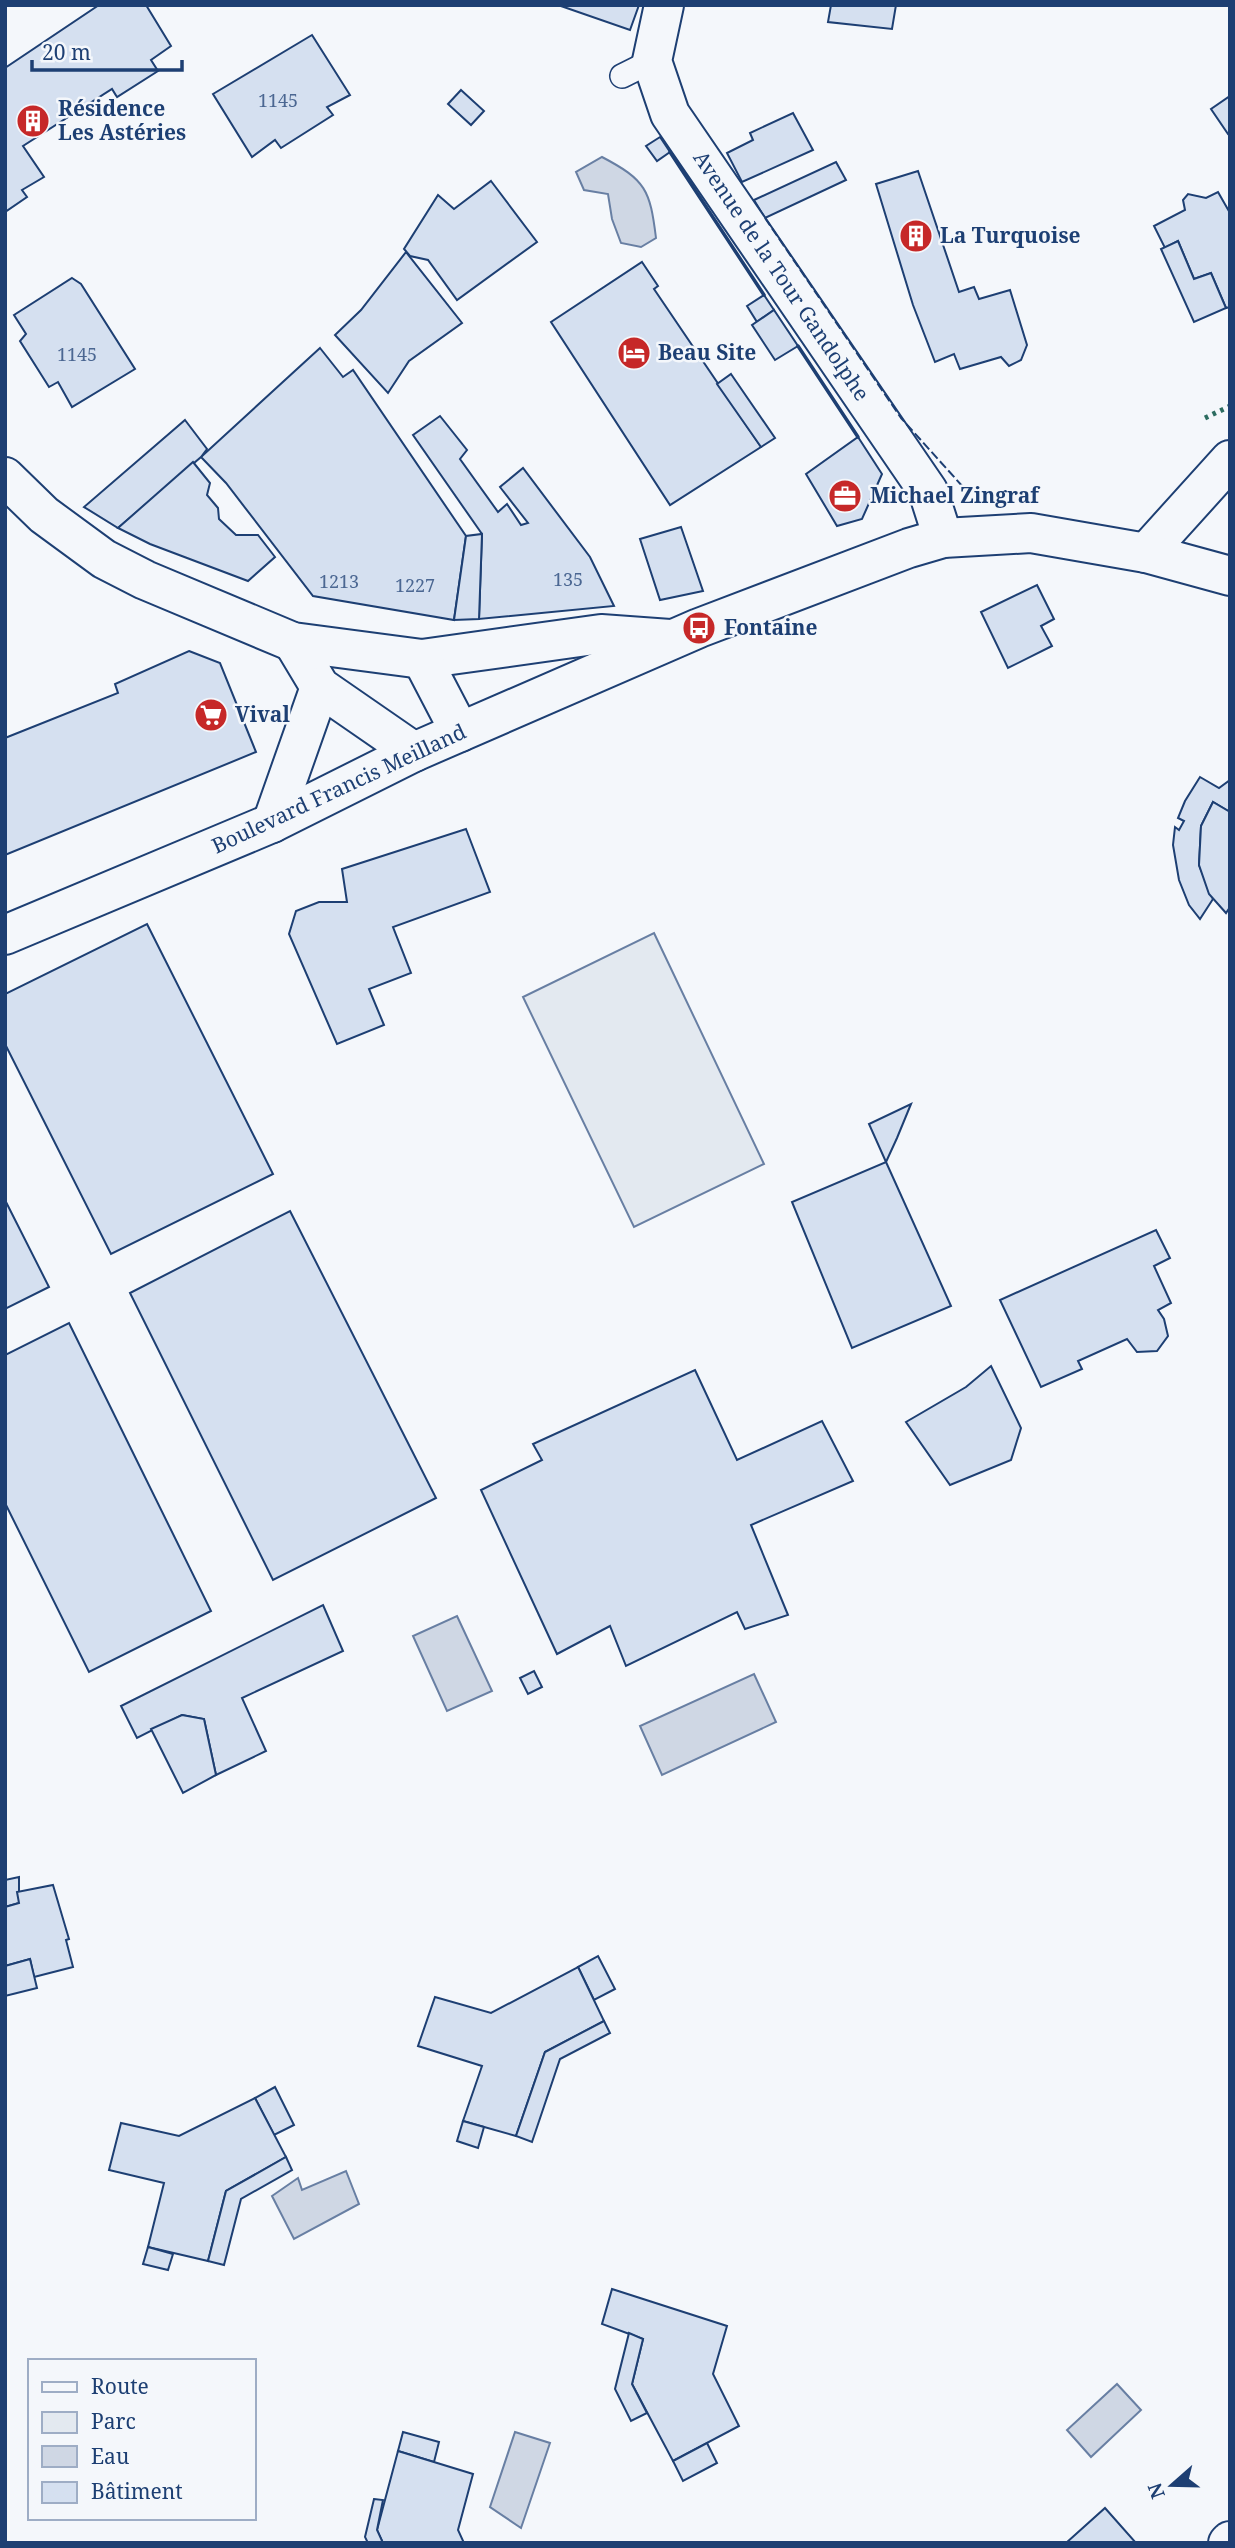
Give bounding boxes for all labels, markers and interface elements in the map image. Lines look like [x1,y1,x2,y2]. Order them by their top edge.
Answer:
scale bar [32,28,182,72]
text: 20 m [42,38,91,66]
house number: 1145 [258,88,298,112]
place label: Résidence Les Astéries [58,94,186,146]
building icon: Résidence Les Astéries [14,102,52,140]
street label: Avenue de la Tour Gandolphe [687,145,876,406]
building icon: La Turquoise [897,217,935,255]
place label: La Turquoise [940,221,1081,249]
hotel icon: Beau Site [615,334,653,372]
place label: Beau Site [658,338,756,366]
house number: 1145 [57,342,97,366]
office icon: Michael Zingraf [826,477,864,515]
place label: Michael Zingraf [870,481,1041,509]
house number: 135 [553,567,583,591]
house number: 1213 [319,569,359,593]
house number: 1227 [395,573,435,597]
bus stop icon: Fontaine [680,609,718,647]
place label: Fontaine [724,613,818,641]
supermarket icon: Vival [192,696,230,734]
place label: Vival [235,700,290,728]
street label: Boulevard Francis Meilland [207,717,470,859]
legend [28,2359,256,2520]
text: Route [91,2372,149,2400]
text: Parc [91,2407,136,2435]
text: Eau [91,2442,129,2470]
north arrow [1137,2450,1207,2520]
text: Bâtiment [91,2477,183,2505]
text: N [1141,2479,1171,2502]

